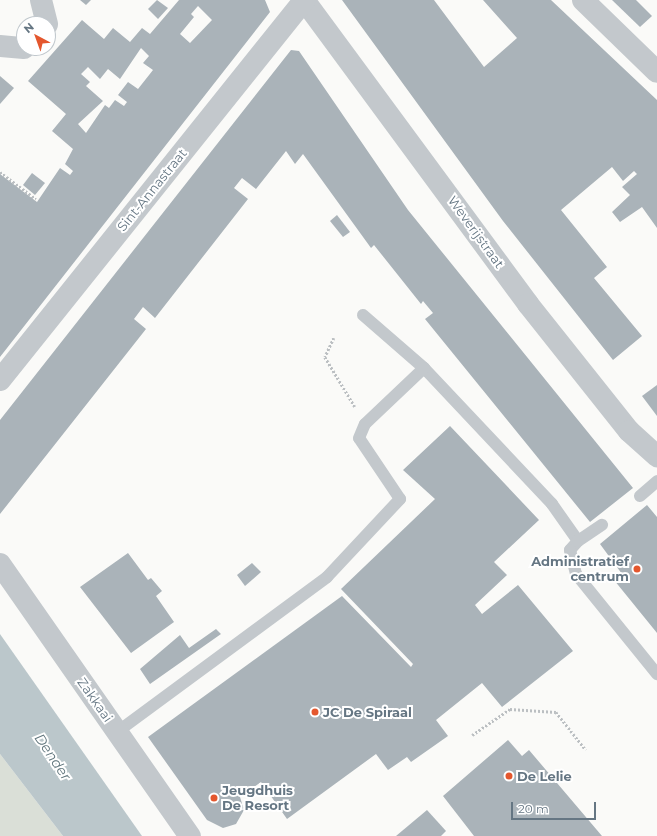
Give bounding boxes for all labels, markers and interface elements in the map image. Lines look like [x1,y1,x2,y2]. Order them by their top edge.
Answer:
north arrow [16,16,56,56]
text: N [21,20,37,36]
street label: Sint-Annastraat [114,146,190,234]
street label: Weverijstraat [445,193,507,271]
place label: Administratief centrum [531,554,629,585]
marker: Administratief centrum [632,564,642,574]
street label: Zakkaai [74,675,116,725]
place label: JC De Spiraal [323,704,412,720]
marker: JC De Spiraal [310,707,320,717]
water label: Dender [31,730,75,784]
place label: De Lelie [517,768,572,784]
marker: De Lelie [504,771,514,781]
place label: Jeugdhuis De Resort [222,783,293,814]
marker: Jeugdhuis De Resort [209,793,219,803]
scale bar [513,794,598,820]
text: 20 m [518,801,549,816]

